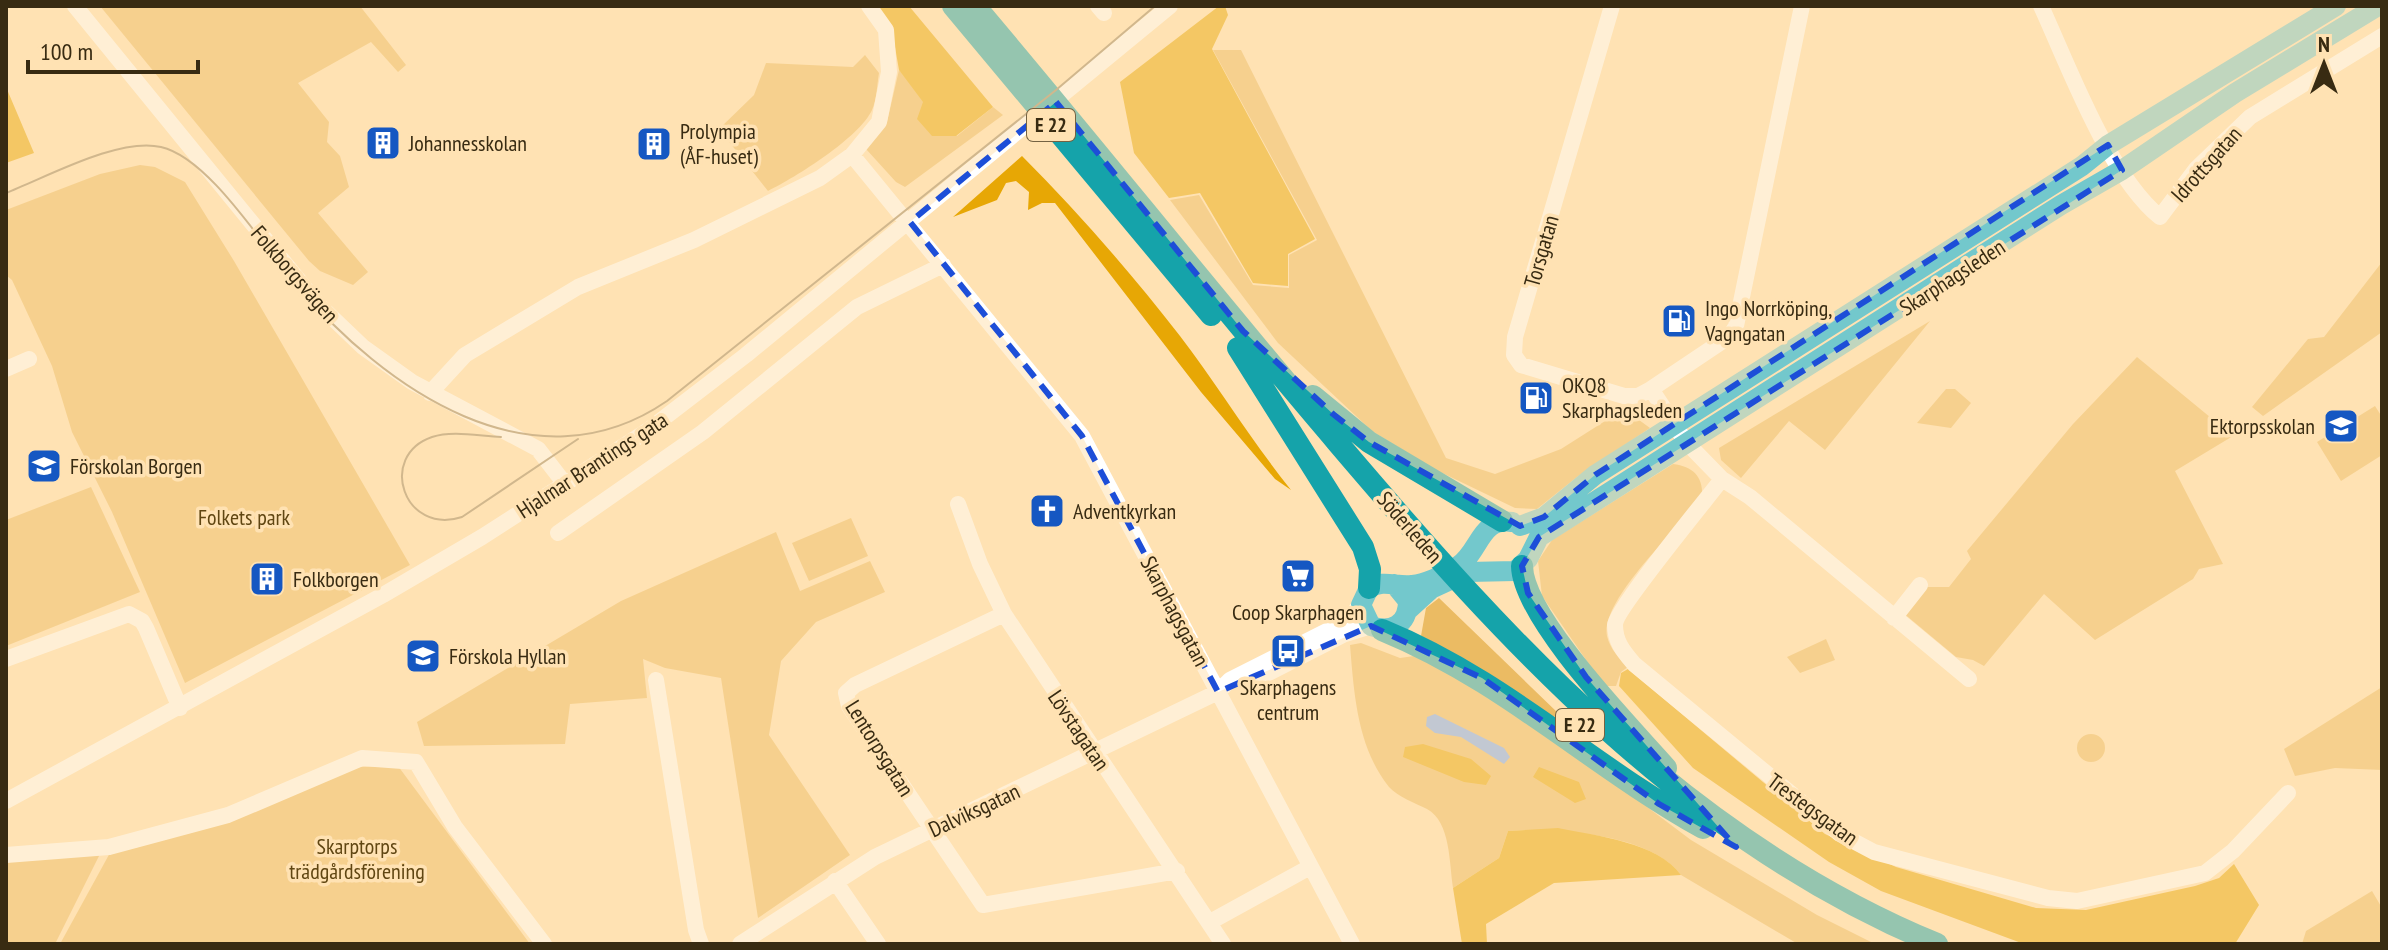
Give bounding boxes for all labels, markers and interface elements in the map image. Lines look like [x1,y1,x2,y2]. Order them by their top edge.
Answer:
scale bar [28,24,198,74]
north arrow [2284,24,2364,104]
text: N [2318,30,2330,58]
text: 100 m [40,36,93,67]
road number: E 22 [1027,109,1075,141]
place label: Prolympia (ÅF-huset) [680,117,759,170]
street label: Idrottsgatan [2165,120,2247,208]
building icon: Johannesskolan [364,124,402,162]
building icon: Prolympia (ÅF-huset) [635,125,673,163]
place label: Johannesskolan [408,129,527,157]
street label: Torsgatan [1517,212,1565,290]
street label: Folkborgsvägen [245,220,345,328]
street label: Skarphagsleden [1894,233,2010,321]
place label: Ingo Norrköping, Vagngatan [1704,294,1832,347]
fuel station icon: Ingo Norrköping, Vagngatan [1660,302,1698,340]
place label: OKQ8 Skarphagsleden [1562,371,1682,424]
fuel station icon: OKQ8 Skarphagsleden [1517,379,1555,417]
street label: Hjalmar Brantings gata [511,406,673,524]
school or university icon: Ektorpsskolan [2322,407,2360,445]
place label: Ektorpsskolan [2210,412,2315,440]
school or university icon: Förskolan Borgen [25,447,63,485]
place label: Förskolan Borgen [70,452,202,480]
street label: Söderleden [1371,485,1449,569]
church icon: Adventkyrkan [1028,492,1066,530]
place label: Adventkyrkan [1073,497,1176,525]
park label: Folkets park [198,503,291,531]
street label: Skarphagsgatan [1134,551,1216,671]
supermarket icon: Coop Skarphagen [1279,557,1317,595]
building icon: Folkborgen [248,560,286,598]
place label: Folkborgen [293,565,379,593]
place label: Coop Skarphagen [1232,598,1364,626]
bus stop icon: Skarphagens centrum [1269,632,1307,670]
school or university icon: Förskola Hyllan [404,637,442,675]
place label: Förskola Hyllan [449,642,566,670]
place label: Skarphagens centrum [1240,673,1336,726]
street label: Lövstagatan [1042,684,1116,776]
street label: Lentorpsgatan [839,695,921,801]
road number: E 22 [1556,709,1604,741]
street label: Trestegsgatan [1762,767,1864,851]
street label: Dalviksgatan [924,777,1024,843]
park label: Skarptorps trädgårdsförening [289,832,425,885]

